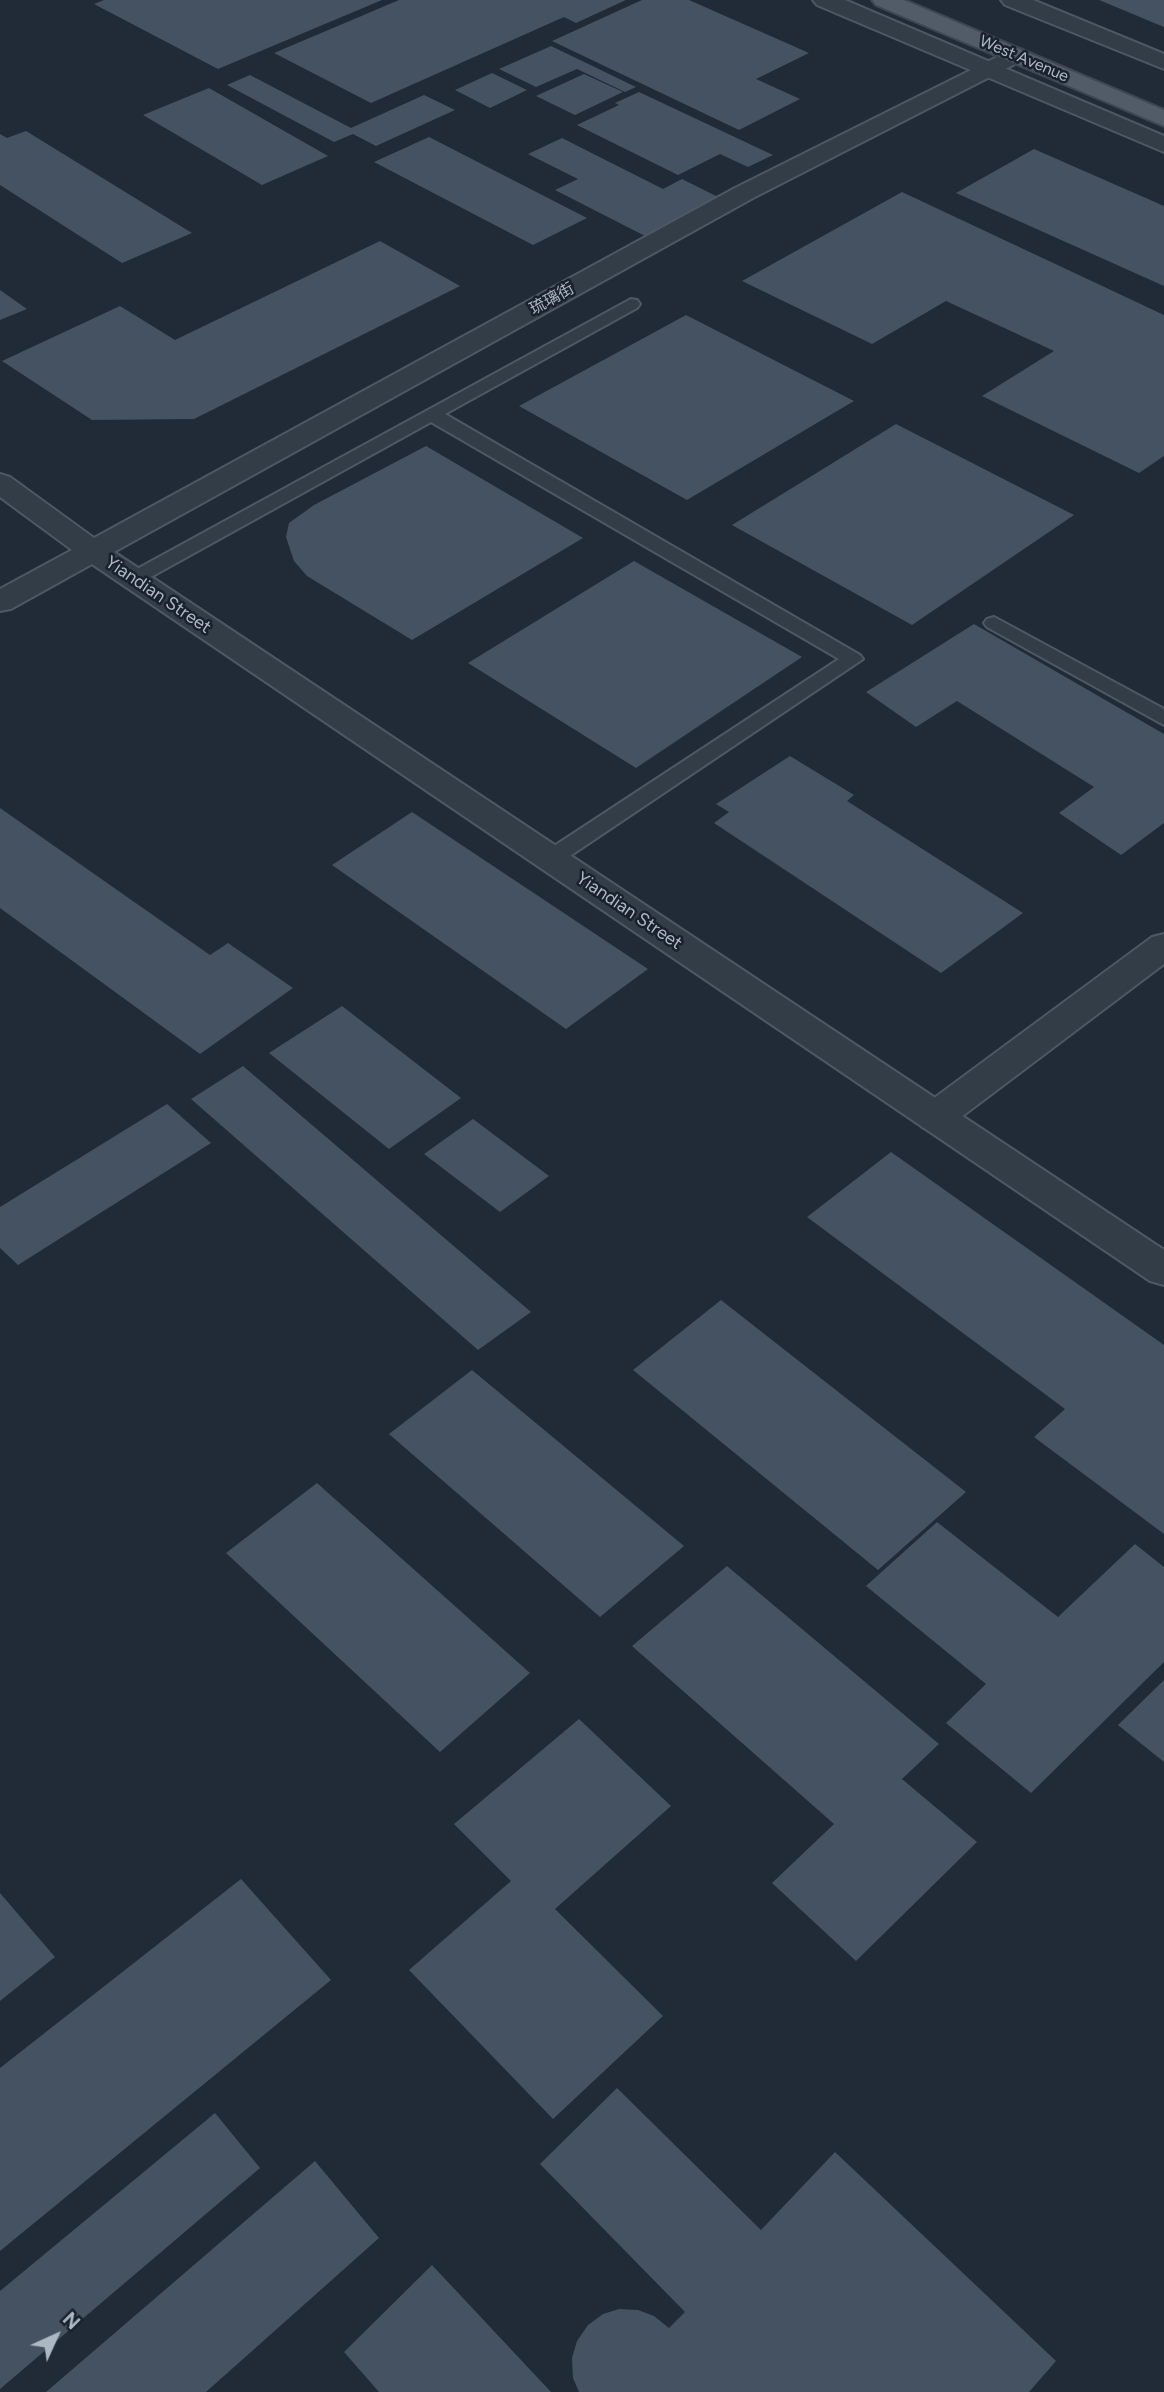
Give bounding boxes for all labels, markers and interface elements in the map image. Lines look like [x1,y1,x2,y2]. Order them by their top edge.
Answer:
street label: West Avenue [977,32,1071,86]
street label: 琉璃街 [526,279,578,319]
street label: Yiandian Street [101,552,215,638]
street label: Yiandian Street [572,868,686,954]
north arrow [21,2301,91,2371]
text: N [58,2307,85,2334]

